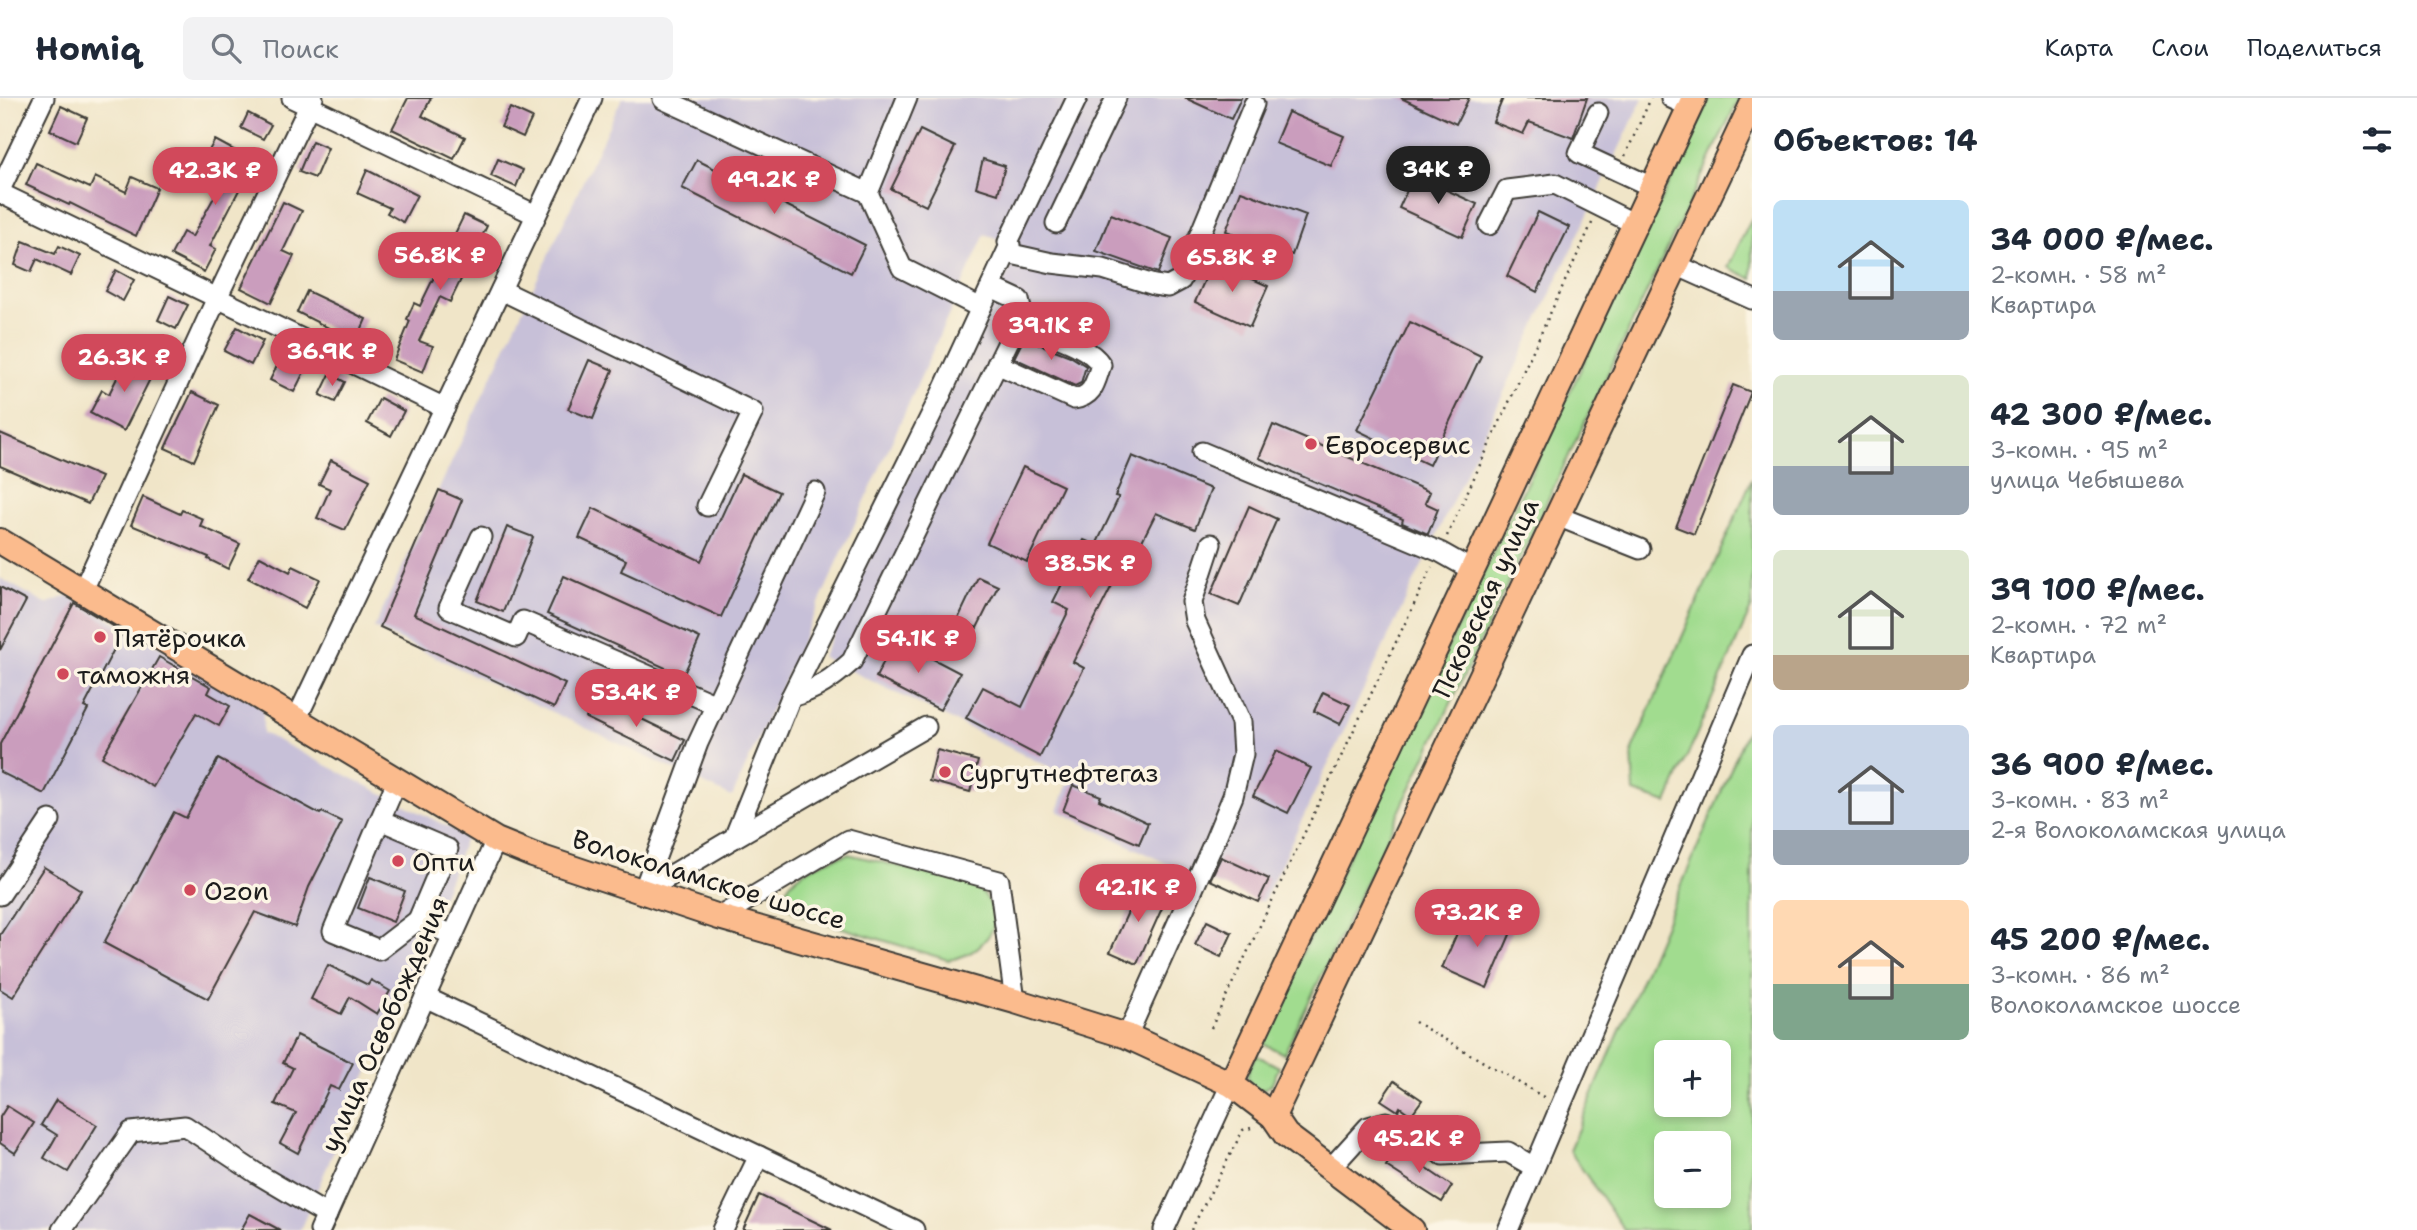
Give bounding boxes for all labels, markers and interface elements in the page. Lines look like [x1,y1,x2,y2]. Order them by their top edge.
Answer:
search box [183,17,673,80]
text: Homiq [35,26,141,71]
icon: search [207,29,245,67]
text: Поиск [263,31,339,66]
text: Карта [2045,32,2113,64]
text: Слои [2151,32,2209,64]
text: Поделиться [2247,32,2382,64]
text: Объектов: 14 [1773,120,1978,161]
icon: filters [2358,121,2396,159]
pin: 34K ₽ [1389,146,1487,206]
pin: 42.3K ₽ [150,148,280,207]
text: 34K ₽ [1402,154,1474,184]
text: 42.3K ₽ [169,155,261,185]
pin: 49.2K ₽ [709,156,839,216]
text: 49.2K ₽ [727,164,821,194]
text: 34 000 ₽/мес. [1990,219,2214,260]
icon: home [1829,228,1913,312]
pin: 56.8K ₽ [375,232,505,292]
pin: 65.8K ₽ [1167,234,1297,294]
text: 56.8K ₽ [394,240,486,270]
text: 65.8K ₽ [1186,242,1278,272]
text: 2-комн. · 58 m² [1990,260,2167,290]
text: Квартира [1990,290,2096,320]
pin: 39.1K ₽ [986,302,1116,362]
text: 39.1K ₽ [1008,310,1094,340]
pin: 36.9K ₽ [267,328,397,388]
pin: 26.3K ₽ [59,334,189,394]
text: 36.9K ₽ [286,336,378,366]
text: 26.3K ₽ [77,342,171,372]
text: 42 300 ₽/мес. [1990,394,2212,435]
icon: home [1829,403,1913,487]
place label: Евросервис [1325,427,1471,462]
text: 3-комн. · 95 m² [1990,435,2168,465]
marker: Евросервис [1303,436,1319,452]
text: улица Чебышева [1990,465,2184,495]
street label: Псковская улица [1423,493,1547,703]
pin: 38.5K ₽ [1025,540,1155,600]
text: 38.5K ₽ [1044,548,1136,578]
text: 39 100 ₽/мес. [1990,569,2205,610]
icon: home [1829,578,1913,662]
text: 2-комн. · 72 m² [1990,610,2167,640]
pin: 54.1K ₽ [853,616,983,675]
place label: Пятёрочка [114,620,246,655]
text: 54.1K ₽ [876,623,960,653]
marker: Пятёрочка [92,629,108,645]
text: Квартира [1990,640,2096,670]
place label: таможня [77,657,190,692]
marker: таможня [55,666,71,682]
pin: 53.4K ₽ [571,670,701,729]
text: 53.4K ₽ [591,677,681,707]
text: 36 900 ₽/мес. [1990,744,2214,785]
icon: home [1829,753,1913,837]
place label: Сургутнефтегаз [959,755,1159,790]
marker: Сургутнефтегаз [937,764,953,780]
text: 3-комн. · 83 m² [1990,785,2169,815]
text: 2-я Волоколамская улица [1990,815,2286,845]
street label: Волоколамское шоссе [568,821,850,937]
place label: Опти [412,844,475,879]
marker: Опти [390,853,406,869]
pin: 42.1K ₽ [1073,864,1203,924]
text: 42.1K ₽ [1095,872,1181,902]
place label: Ozon [204,873,269,908]
marker: Ozon [182,882,198,898]
pin: 73.2K ₽ [1412,890,1542,949]
street label: улица Освобождения [312,891,456,1157]
text: 73.2K ₽ [1431,897,1523,927]
text: 45 200 ₽/мес. [1990,919,2210,960]
icon: home [1829,928,1913,1012]
text: 3-комн. · 86 m² [1990,960,2170,990]
text: Волоколамское шоссе [1990,990,2241,1020]
map controls [1654,1040,1731,1208]
button: + [1654,1040,1731,1117]
pin: 45.2K ₽ [1354,1116,1484,1175]
text: 45.2K ₽ [1373,1123,1465,1153]
button: − [1654,1131,1731,1208]

